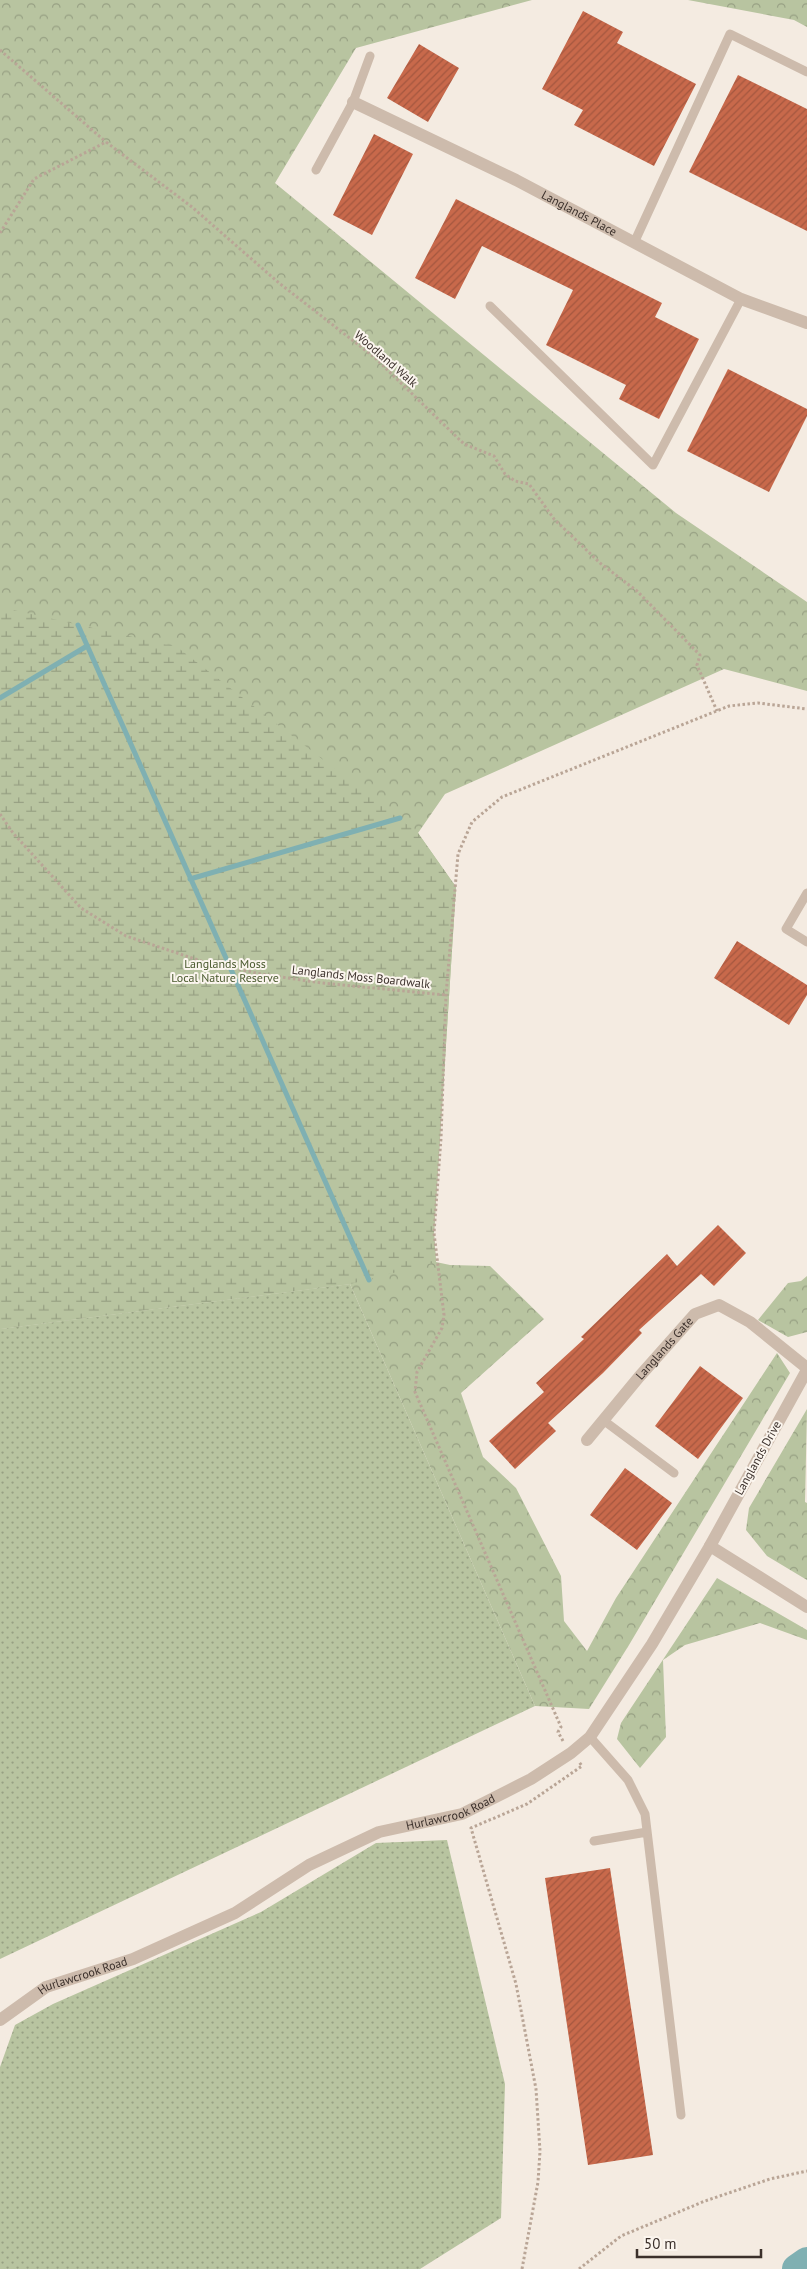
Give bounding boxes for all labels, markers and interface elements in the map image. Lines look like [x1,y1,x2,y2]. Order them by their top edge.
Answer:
street label: Langlands Place [539,187,620,239]
street label: Woodland Walk [352,327,421,390]
park label: Langlands Moss Local Nature Reserve [171,956,279,985]
street label: Langlands Moss Boardwalk [291,962,431,991]
street label: Langlands Gate [632,1313,696,1383]
street label: Langlands Drive [731,1418,784,1497]
street label: Hurlawcrook Road [405,1790,497,1833]
street label: Hurlawcrook Road [35,1953,129,1997]
scale bar [637,2226,761,2258]
text: 50 m [644,2234,677,2253]

